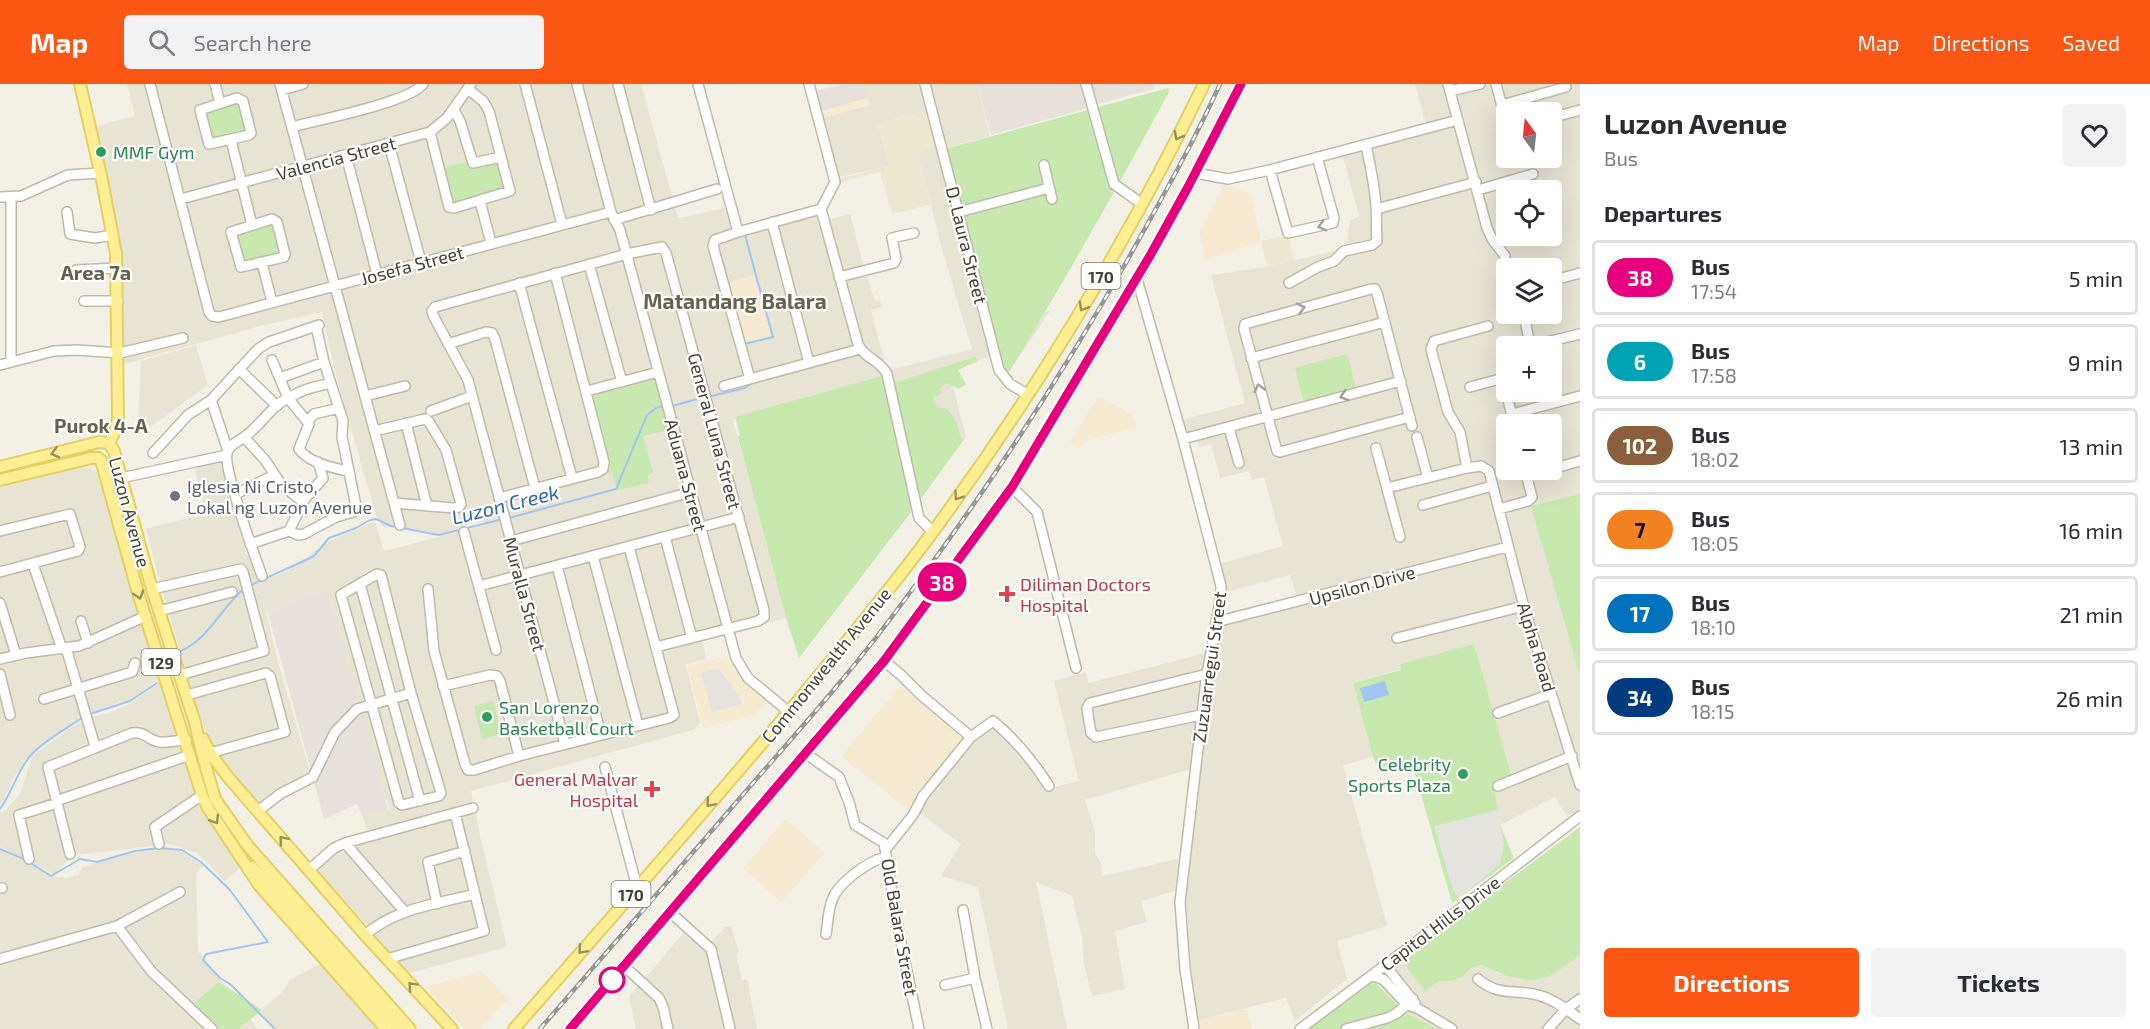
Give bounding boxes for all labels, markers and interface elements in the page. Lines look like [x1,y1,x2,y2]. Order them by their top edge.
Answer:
search box [124,15,544,69]
text: Map [30,25,88,59]
icon: search [145,26,178,59]
text: Search here [193,29,312,55]
text: Map [1857,30,1900,55]
text: Directions [1933,30,2029,55]
text: Saved [2062,30,2120,55]
north arrow [1496,102,1562,168]
map controls [1496,102,1562,480]
button: heart [2063,104,2126,167]
text: Luzon Avenue [1604,106,1787,140]
one-way arrow [1174,130,1185,141]
street label: Valencia Street [274,131,398,185]
place label: MMF Gym [113,141,195,163]
marker: MMF Gym [94,145,108,159]
text: Bus [1604,146,1638,170]
button: locate [1496,180,1562,246]
street label: D. Laura Street [942,184,992,306]
text: Departures [1604,200,1722,226]
one-way arrow [1317,219,1328,231]
street label: Josefa Street [358,241,466,289]
text: Bus [1691,253,1730,279]
button: layers [1496,258,1562,324]
district label: Area 7a [61,260,131,284]
road number: 170 [1082,263,1120,289]
text: 38 [1628,265,1653,290]
text: 5 min [2069,265,2123,291]
text: 17:54 [1691,279,1737,303]
district label: Matandang Balara [643,288,827,313]
one-way arrow [1079,301,1090,311]
one-way arrow [1295,302,1305,315]
button: + [1496,336,1562,402]
text: Bus [1691,337,1730,363]
text: 6 [1634,349,1646,374]
text: 9 min [2068,349,2123,375]
street label: General Luna Street [684,350,746,512]
text: 17:58 [1691,363,1737,387]
one-way arrow [1254,383,1267,393]
one-way arrow [1339,389,1350,401]
district label: Purok 4-A [54,413,149,437]
button: − [1496,414,1562,480]
street label: Aduana Street [660,416,712,534]
text: Bus [1691,421,1730,447]
text: 102 [1623,433,1657,458]
text: 13 min [2060,433,2123,459]
one-way arrow [50,446,60,459]
text: 18:02 [1691,447,1739,471]
street label: Luzon Avenue [105,454,155,570]
place label: Iglesia Ni Cristo, Lokal ng Luzon Avenue [187,475,372,518]
water label: Luzon Creek [449,479,561,529]
marker: Iglesia Ni Cristo, Lokal ng Luzon Avenue [168,489,182,503]
one-way arrow [954,489,965,500]
text: Bus [1691,505,1730,531]
text: 7 [1634,517,1646,542]
text: 16 min [2059,517,2123,543]
text: 18:05 [1691,531,1739,555]
street label: Muralla Street [499,534,551,654]
street label: Upsilon Drive [1307,560,1417,610]
line badge: 38 [915,562,969,602]
text: 38 [930,570,955,595]
place label: Diliman Doctors Hospital [1020,573,1151,616]
street label: Commonwealth Avenue [757,583,895,747]
marker: Diliman Doctors Hospital [998,585,1016,603]
text: Bus [1691,589,1730,615]
one-way arrow [132,590,144,600]
street label: Zuzuarregui Street [1187,590,1231,744]
street label: Alpha Road [1513,599,1561,695]
text: 17 [1630,601,1650,626]
text: 21 min [2059,601,2123,627]
text: 18:10 [1691,615,1736,639]
road number: 129 [142,649,180,675]
text: Bus [1691,673,1730,699]
text: 34 [1627,685,1653,710]
text: 26 min [2056,685,2123,711]
place label: San Lorenzo Basketball Court [499,696,634,739]
text: 18:15 [1691,699,1735,723]
marker: San Lorenzo Basketball Court [480,710,494,724]
place label: Celebrity Sports Plaza [1348,753,1451,796]
marker: Celebrity Sports Plaza [1456,767,1470,781]
place label: General Malvar Hospital [514,768,639,811]
marker: General Malvar Hospital [643,780,661,798]
one-way arrow [706,796,717,807]
one-way arrow [207,813,218,824]
one-way arrow [279,836,290,847]
street label: Old Balara Street [877,857,923,998]
street label: Capitol Hills Drive [1376,871,1504,975]
road number: 170 [612,881,650,907]
one-way arrow [578,943,589,954]
button: Directions [1604,948,1859,1017]
button: Tickets [1871,948,2126,1017]
unlabelled marker [599,967,625,993]
one-way arrow [408,983,419,993]

